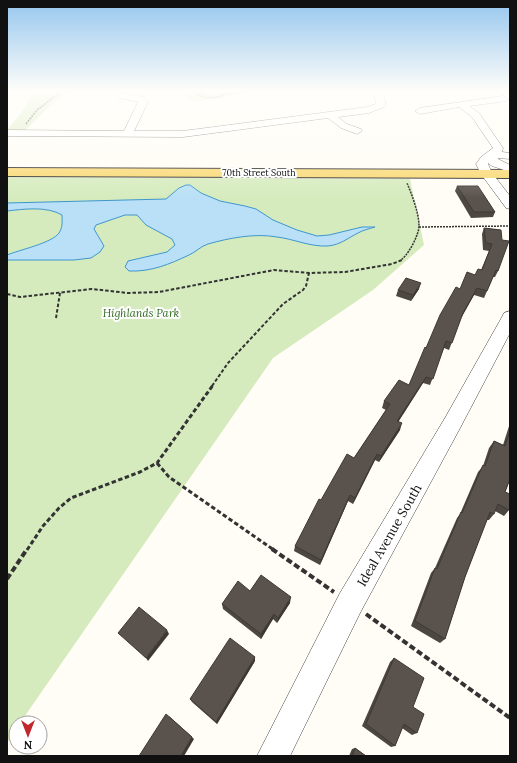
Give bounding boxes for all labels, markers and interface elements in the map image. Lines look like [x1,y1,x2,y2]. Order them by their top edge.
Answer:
street label: 70th Street South [222,167,296,178]
park label: Highlands Park [103,306,180,320]
street label: Ideal Avenue South [353,481,426,590]
north arrow [8,715,48,755]
text: N [23,738,32,752]

